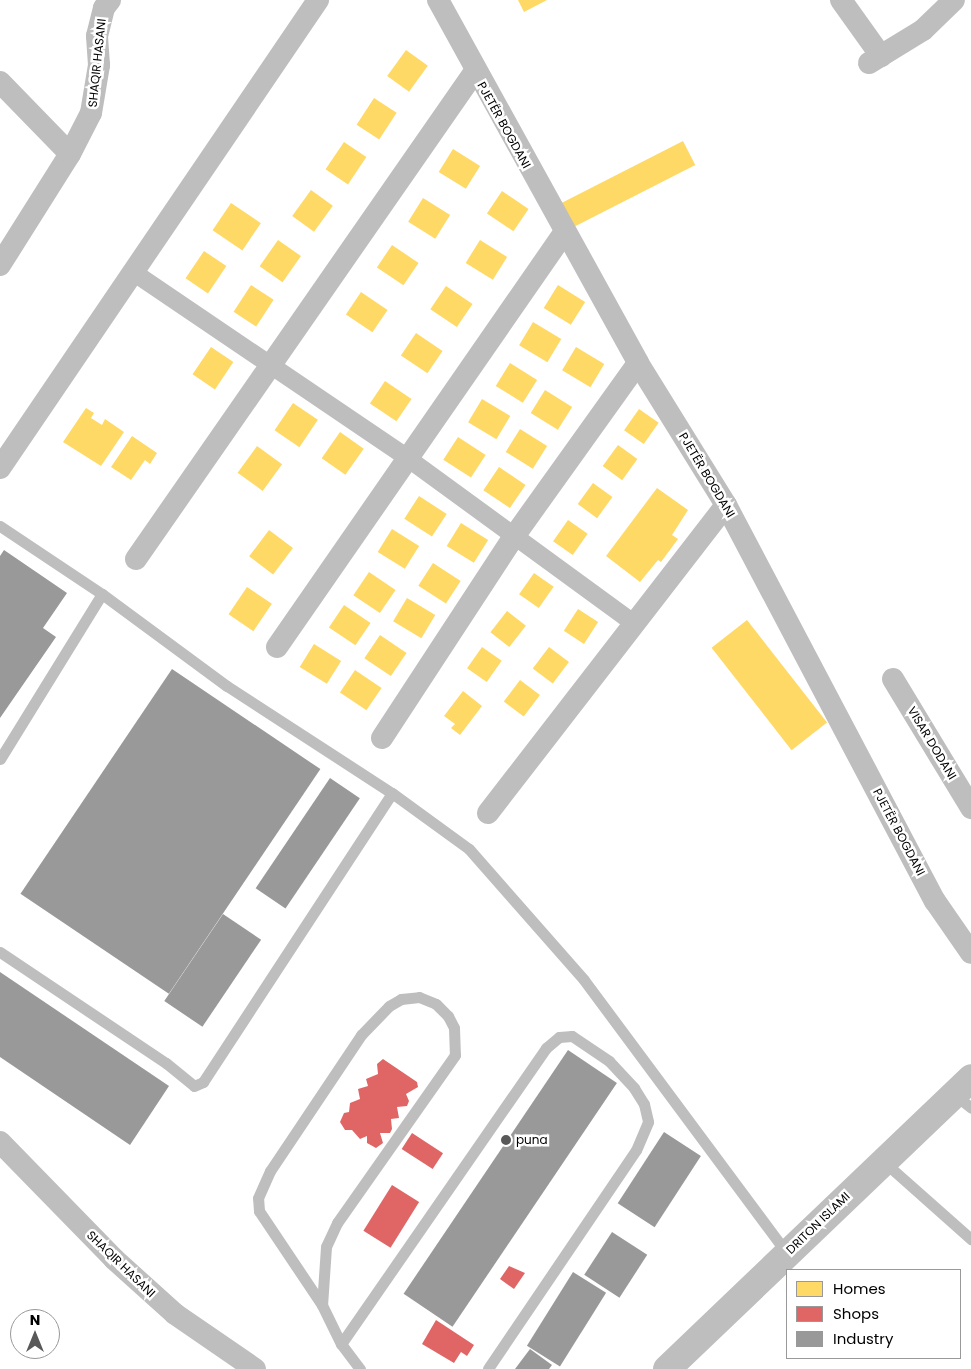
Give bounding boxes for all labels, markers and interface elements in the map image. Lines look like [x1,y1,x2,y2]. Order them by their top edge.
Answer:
street label: SHAQIR HASANI [85,18,109,108]
street label: PJETËR BOGDANI [474,79,534,171]
street label: PJETËR BOGDANI [676,430,738,520]
street label: VISAR DODANI [905,704,959,782]
street label: PJETËR BOGDANI [870,786,928,878]
place label: puna [516,1133,548,1147]
marker: puna [500,1134,512,1146]
street label: DRITON ISLAMI [783,1189,853,1257]
street label: SHAQIR HASANI [84,1228,158,1300]
legend [786,1269,961,1359]
text: Homes [833,1278,886,1299]
text: Shops [833,1303,879,1324]
north arrow [10,1309,60,1359]
text: N [30,1310,40,1330]
text: Industry [833,1328,893,1349]

